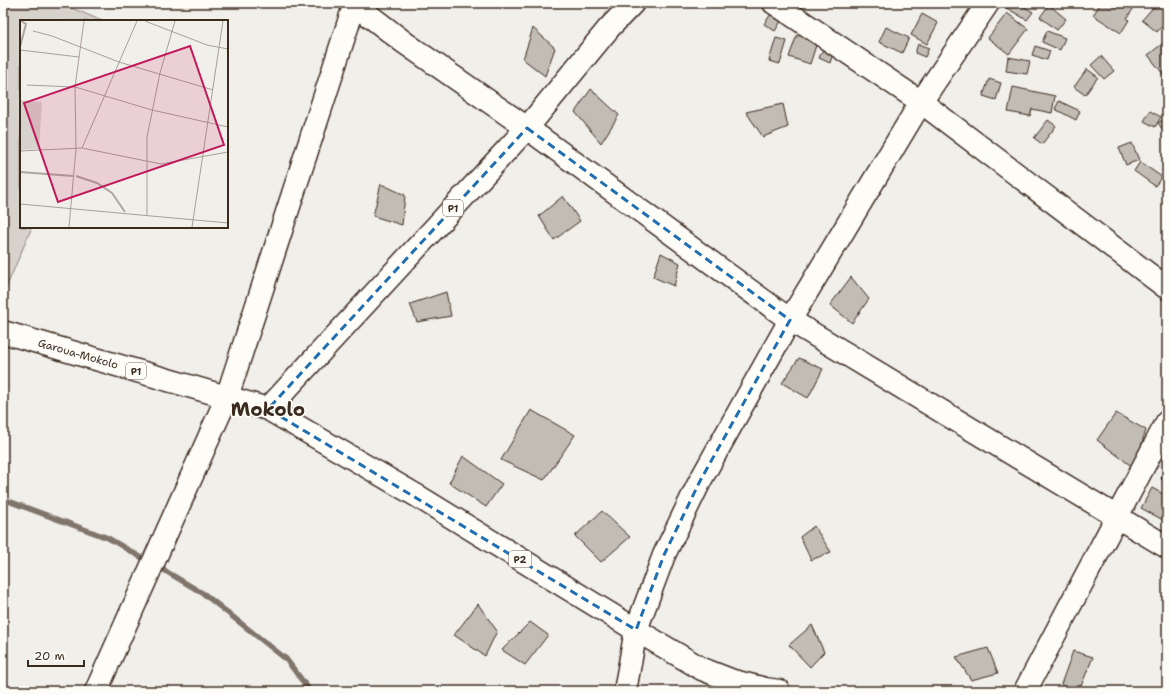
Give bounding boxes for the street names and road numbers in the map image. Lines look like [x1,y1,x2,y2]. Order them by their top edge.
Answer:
road number: P1 [443,200,463,216]
street label: Garoua-Mokolo [36,335,120,373]
road number: P1 [126,363,146,379]
road number: P2 [509,551,531,567]

